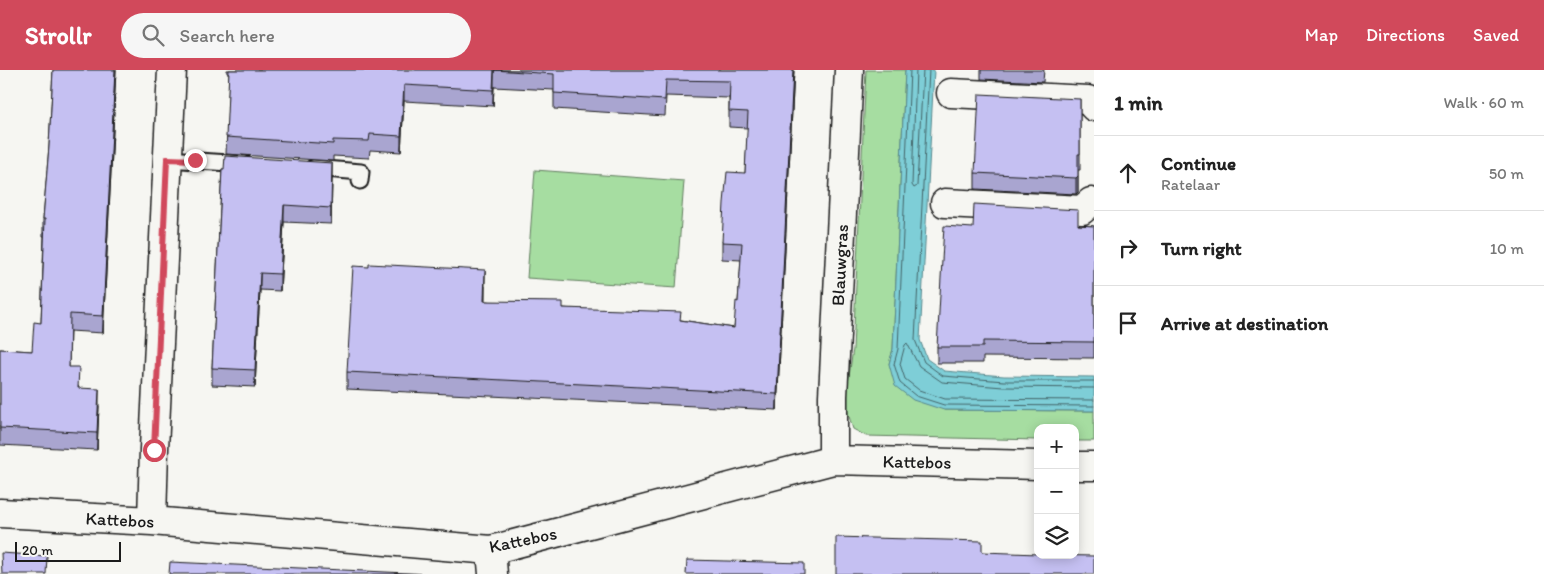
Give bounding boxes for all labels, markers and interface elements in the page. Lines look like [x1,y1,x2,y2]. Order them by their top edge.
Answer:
search box [121,13,471,58]
text: Strollr [25,21,91,50]
icon: search [139,21,167,49]
text: Search here [179,24,275,47]
text: Map [1305,24,1338,46]
text: Directions [1366,24,1445,46]
text: Saved [1473,24,1519,46]
text: 1 min [1114,90,1163,115]
text: Walk · 60 m [1443,93,1524,112]
route end [184,149,207,172]
text: Continue [1161,152,1236,175]
icon: ahead [1114,159,1142,187]
text: 50 m [1489,164,1524,183]
text: Ratelaar [1161,175,1220,194]
street label: Blauwgras [827,224,853,306]
icon: right [1114,234,1142,262]
text: Turn right [1161,237,1242,260]
text: 10 m [1490,239,1524,258]
icon: arrive [1114,309,1142,337]
text: Arrive at destination [1161,312,1328,335]
map controls [1034,424,1079,559]
button: + [1034,424,1079,469]
route start [143,439,166,462]
street label: Kattebos [882,450,952,474]
button: − [1034,469,1079,514]
street label: Kattebos [85,507,155,533]
button: layers [1034,514,1079,559]
street label: Kattebos [487,522,559,558]
scale bar [15,539,121,562]
text: 20 m [22,542,53,559]

